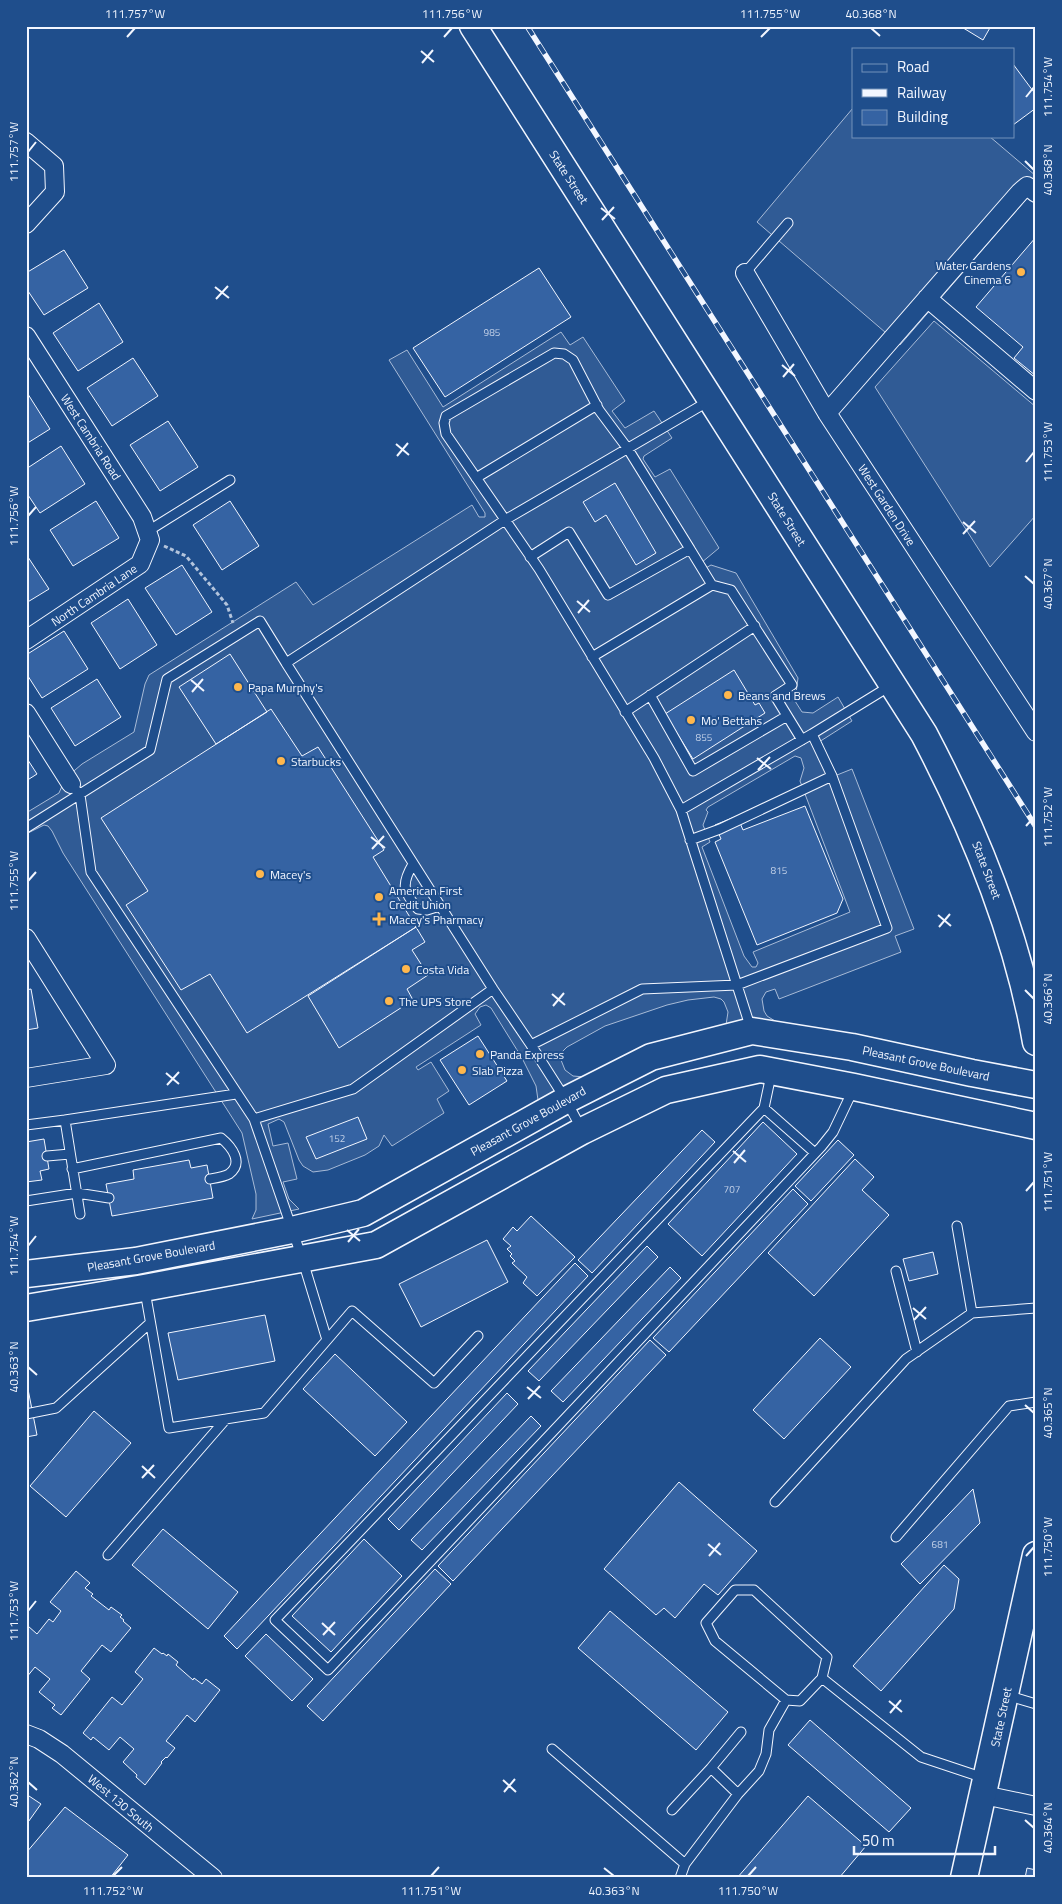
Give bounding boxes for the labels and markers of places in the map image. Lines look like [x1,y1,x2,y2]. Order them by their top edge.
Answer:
place label: Water Gardens Cinema 6 [936,256,1011,289]
marker: Water Gardens Cinema 6 [1015,266,1027,278]
place label: Papa Murphy's [248,678,324,697]
marker: Papa Murphy's [232,681,244,693]
place label: Beans and Brews [738,686,826,705]
marker: Beans and Brews [722,689,734,701]
place label: Mo' Bettahs [701,711,763,730]
marker: Mo' Bettahs [685,714,697,726]
place label: Starbucks [291,752,341,771]
marker: Starbucks [275,755,287,767]
place label: Macey's [270,865,311,884]
marker: Macey's [254,868,266,880]
place label: American First Credit Union [389,881,463,914]
marker: American First Credit Union [373,891,385,903]
place label: Macey's Pharmacy [389,910,484,929]
marker: Macey's Pharmacy [373,913,385,925]
place label: Costa Vida [416,960,469,979]
marker: Costa Vida [400,963,412,975]
place label: The UPS Store [399,992,471,1011]
marker: The UPS Store [383,995,395,1007]
place label: Panda Express [490,1045,565,1064]
marker: Panda Express [474,1048,486,1060]
place label: Slab Pizza [472,1061,523,1080]
marker: Slab Pizza [456,1064,468,1076]

